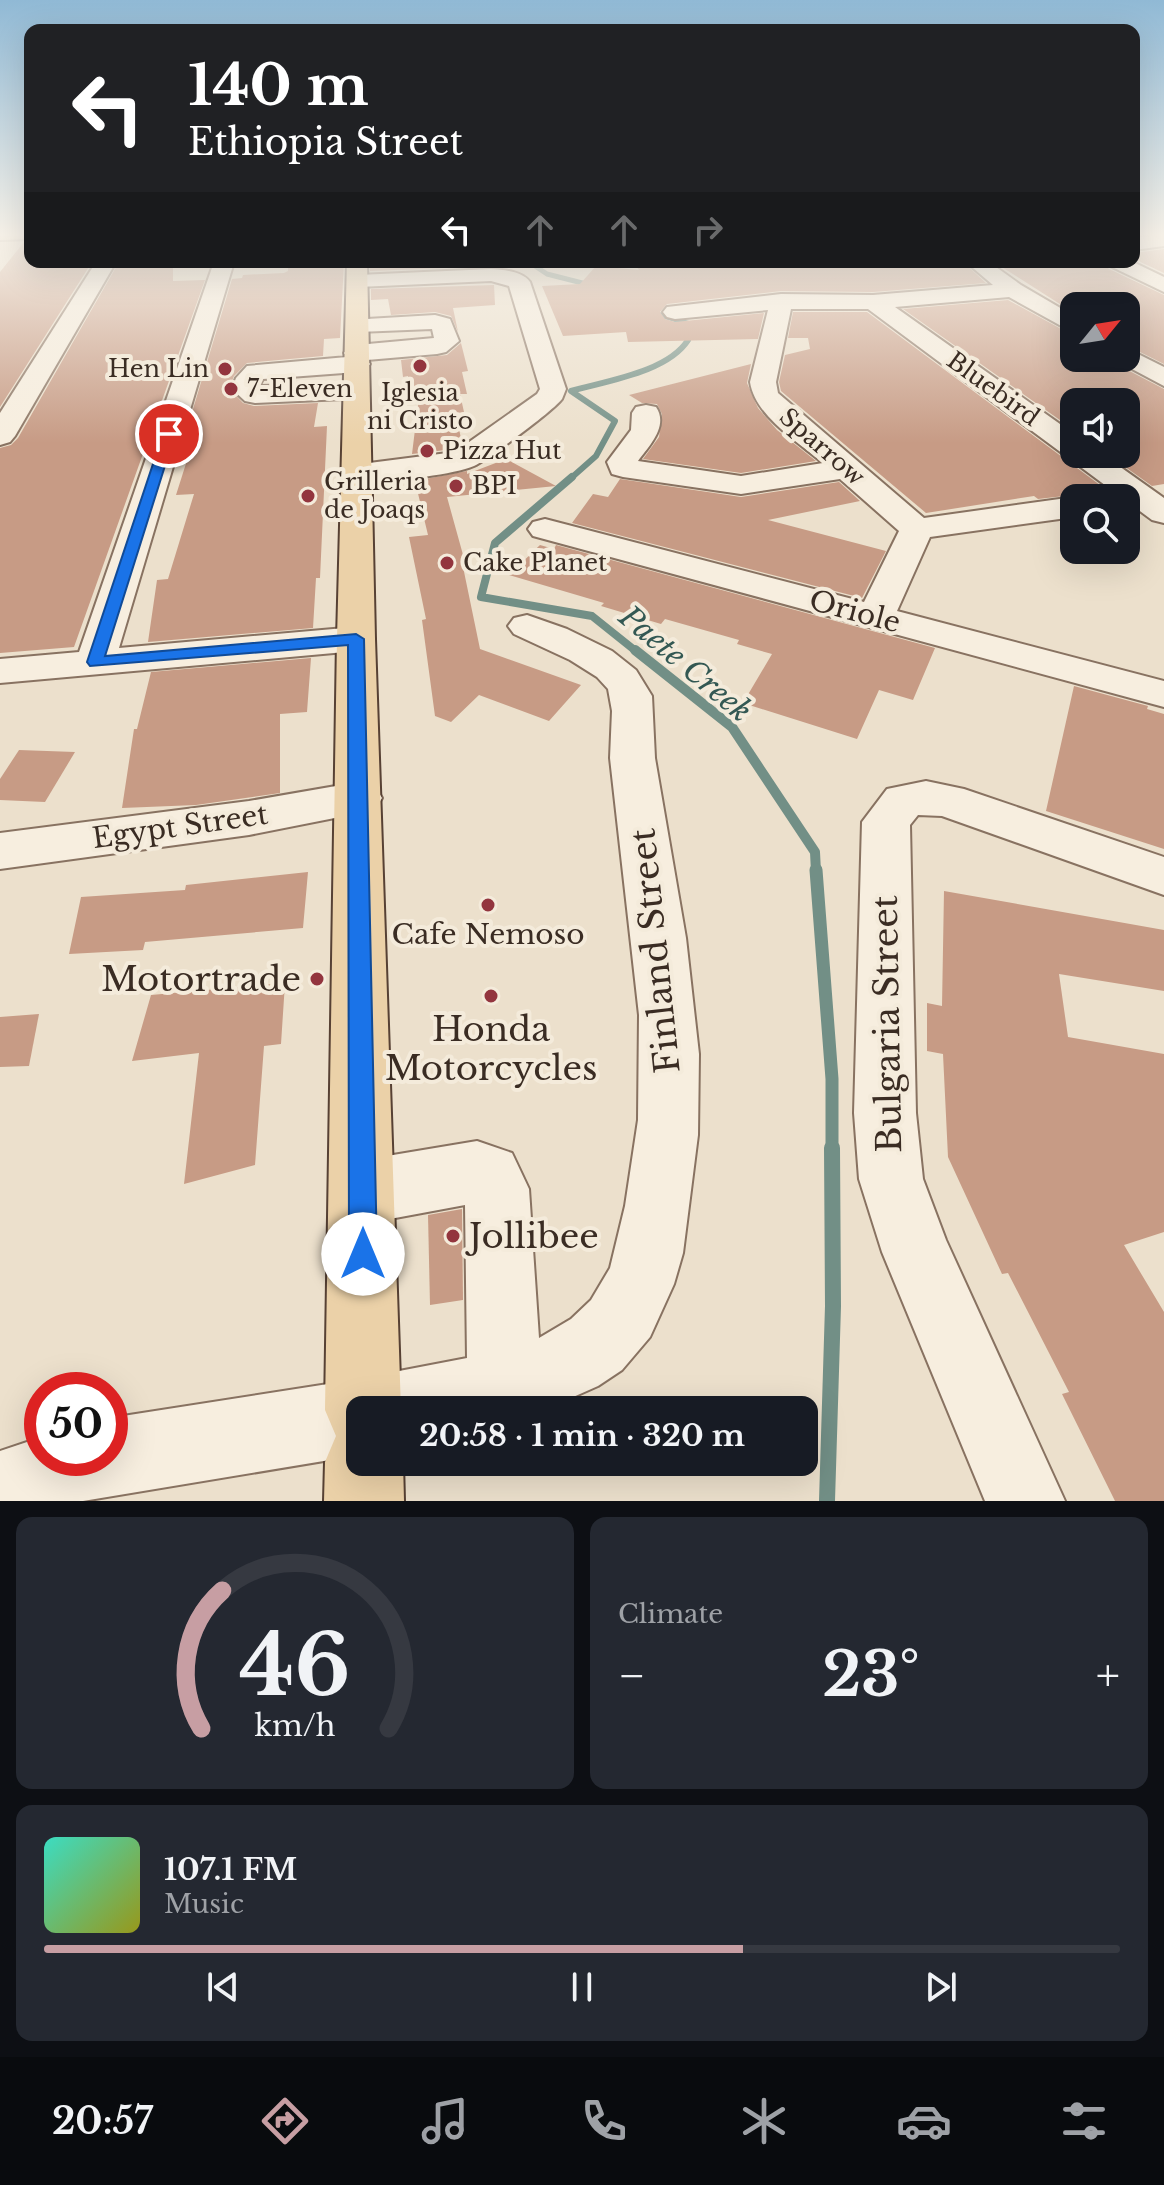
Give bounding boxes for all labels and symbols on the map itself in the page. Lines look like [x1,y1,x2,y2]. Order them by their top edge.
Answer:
north arrow [1060,292,1140,372]
street label: Bluebird [941,345,1045,432]
place label: Hen Lin [108,354,209,383]
marker: Iglesia ni Cristo [411,357,429,375]
marker: Hen Lin [216,360,234,378]
place label: 7-Eleven [247,374,353,403]
place label: Iglesia ni Cristo [367,378,473,435]
marker: 7-Eleven [222,380,240,398]
pin [135,400,203,468]
street label: Sparrow [774,402,871,492]
place label: Pizza Hut [443,436,561,465]
marker: Pizza Hut [418,442,436,460]
place label: Grilleria de Joaqs [324,467,427,524]
place label: BPI [472,471,517,500]
marker: BPI [447,477,465,495]
marker: Grilleria de Joaqs [299,487,317,505]
place label: Cake Planet [463,548,607,577]
marker: Cake Planet [438,554,456,572]
street label: Oriole [805,583,904,640]
water label: Paete Creek [611,597,759,730]
street label: Egypt Street [90,797,270,856]
street label: Finland Street [621,826,689,1076]
street label: Bulgaria Street [864,895,910,1153]
marker: Cafe Nemoso [479,896,497,914]
place label: Cafe Nemoso [391,917,585,952]
place label: Motortrade [101,958,301,1000]
marker: Motortrade [308,970,326,988]
marker: Honda Motorcycles [482,987,500,1005]
place label: Honda Motorcycles [385,1008,597,1089]
position arrow [321,1212,405,1296]
place label: Jollibee [465,1215,599,1257]
marker: Jollibee [444,1227,462,1245]
speed limit sign: 50 [24,1372,128,1476]

